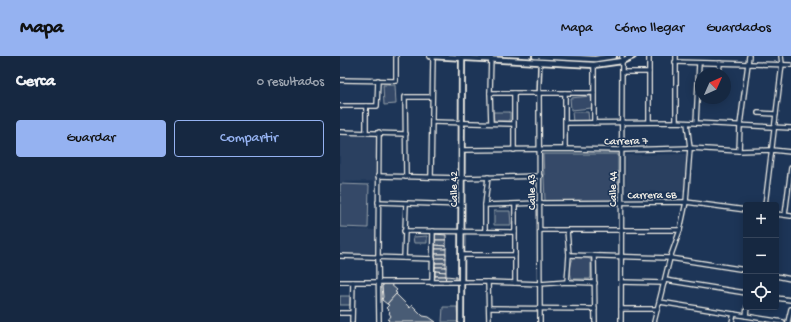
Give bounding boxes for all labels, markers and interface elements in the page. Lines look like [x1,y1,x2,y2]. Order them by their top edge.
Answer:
text: Mapa [20,17,64,40]
text: Mapa [561,20,593,37]
text: Cómo llegar [615,20,684,37]
text: Guardados [706,20,771,37]
north arrow [695,68,731,104]
text: Cerca [16,72,55,92]
text: 0 resultados [257,75,324,90]
button: Guardar [16,120,166,157]
button: Compartir [174,120,324,157]
street label: Carrera 7 [604,136,648,148]
street label: Calle 42 [449,170,461,207]
street label: Calle 44 [608,170,620,207]
street label: Calle 43 [527,174,539,210]
street label: Carrera 6B [627,190,677,202]
map controls [743,202,779,310]
button: + [743,202,779,238]
button: − [743,238,779,274]
button: locate [743,274,779,310]

